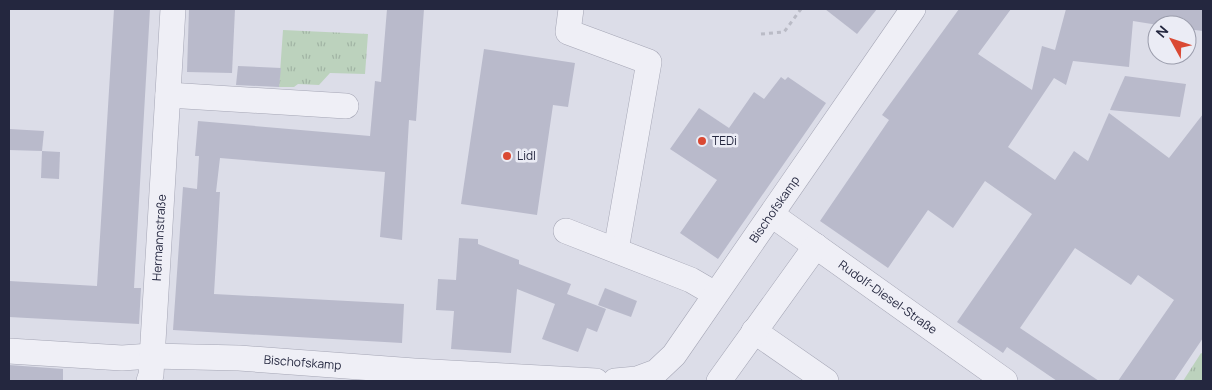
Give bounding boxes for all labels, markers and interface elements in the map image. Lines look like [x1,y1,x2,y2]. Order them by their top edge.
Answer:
north arrow [1147,15,1197,65]
text: N [1151,21,1172,41]
place label: TEDi [712,132,737,149]
marker: TEDi [696,135,708,147]
place label: Lidl [517,147,536,164]
marker: Lidl [501,150,513,162]
street label: Bischofskamp [745,172,803,246]
street label: Hermannstraße [148,194,170,281]
street label: Rudolf-Diesel-Straße [835,256,941,338]
street label: Bischofskamp [263,351,342,374]

